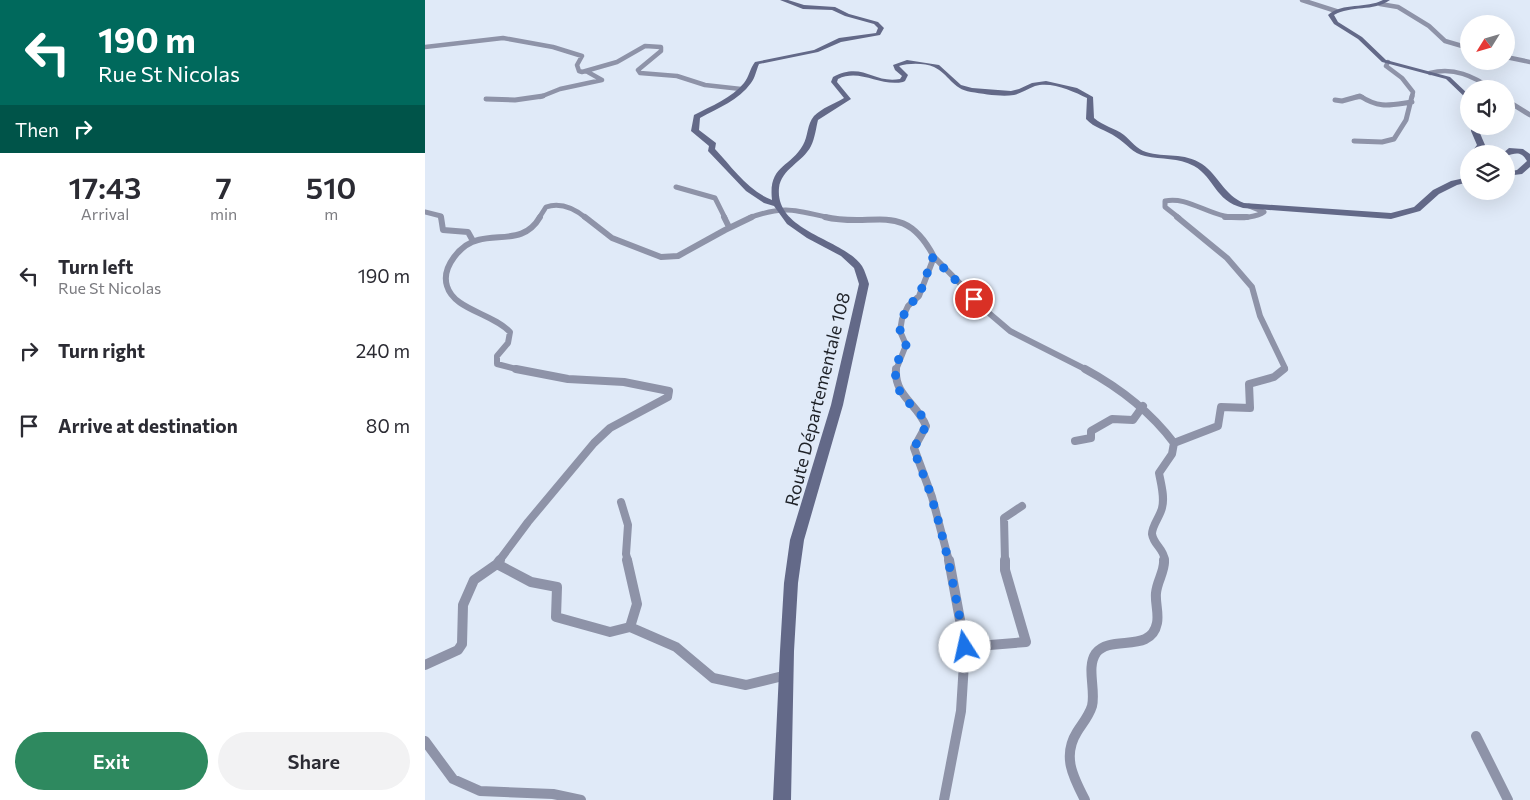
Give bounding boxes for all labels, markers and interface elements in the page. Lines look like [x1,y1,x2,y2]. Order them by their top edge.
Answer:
north arrow [1460,15,1515,70]
map controls [1460,15,1515,200]
text: 190 m [98,17,196,60]
icon: left [15,20,80,85]
text: Rue St Nicolas [98,60,240,87]
button: sound [1460,80,1515,135]
icon: right [69,115,97,143]
text: Then [15,118,59,141]
button: layers [1460,145,1515,200]
text: 17:43 [69,168,141,205]
text: 7 [216,168,232,205]
text: 510 [306,168,356,205]
text: Arrival [81,204,129,223]
text: min [210,204,237,223]
text: m [324,204,338,223]
text: Turn left [58,255,133,278]
icon: left [15,262,43,290]
text: 190 m [358,264,410,287]
text: Rue St Nicolas [58,278,161,297]
pin [953,278,995,320]
icon: arrive [960,285,988,313]
street label: Route Départementale 108 [780,290,854,508]
icon: right [15,337,43,365]
text: Turn right [58,339,145,362]
text: 240 m [356,339,410,362]
icon: arrive [15,412,43,440]
text: Arrive at destination [58,414,238,437]
text: 80 m [366,414,410,437]
position arrow [938,620,990,672]
button: Exit [15,732,208,790]
button: Share [218,732,410,790]

